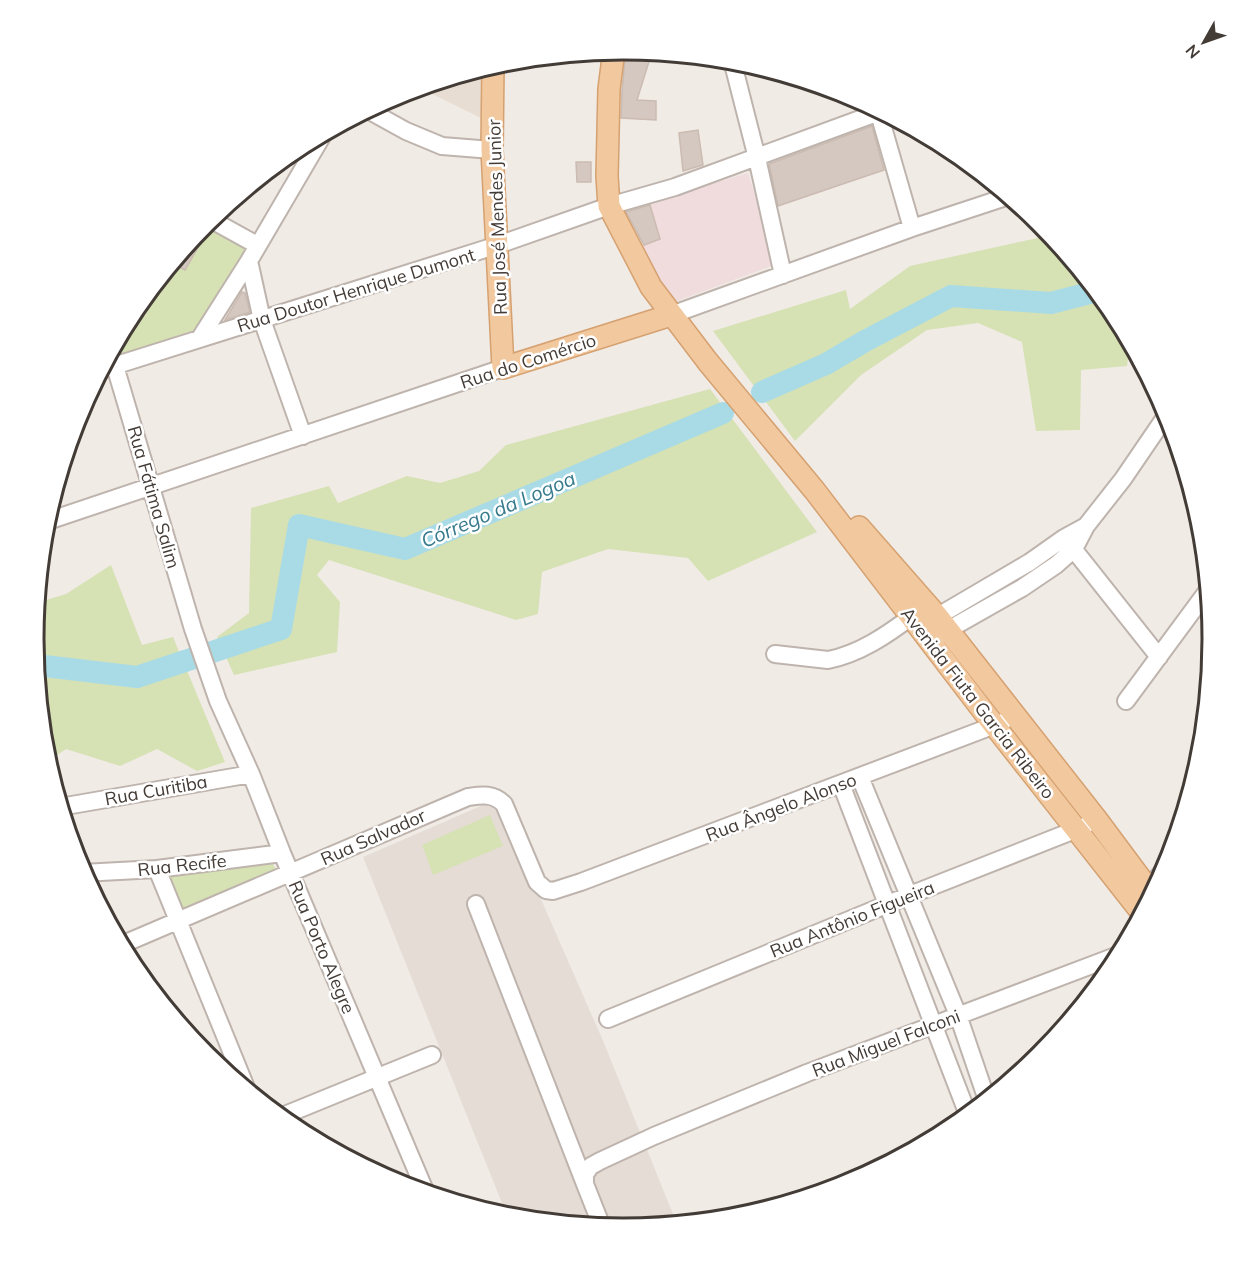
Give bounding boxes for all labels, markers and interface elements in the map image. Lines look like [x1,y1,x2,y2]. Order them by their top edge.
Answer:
north arrow [1174,12,1234,72]
text: N [1181,41,1204,63]
street label: Rua José Mendes Junior [482,118,512,315]
street label: Rua Doutor Henrique Dumont [234,243,478,337]
street label: Rua do Comércio [457,328,599,394]
street label: Rua Fátima Salim [123,423,185,571]
water label: Córrego da Logoa [417,465,579,553]
street label: Avenida Fiuta Garcia Ribeiro [896,603,1060,803]
street label: Rua Ângelo Alonso [702,768,860,846]
street label: Rua Curitiba [103,770,209,810]
street label: Rua Salvador [317,803,429,870]
street label: Rua Recife [136,849,228,881]
street label: Rua Antônio Figueira [766,875,938,963]
street label: Rua Porto Alegre [284,877,360,1017]
street label: Rua Miguel Falconi [809,1004,963,1082]

